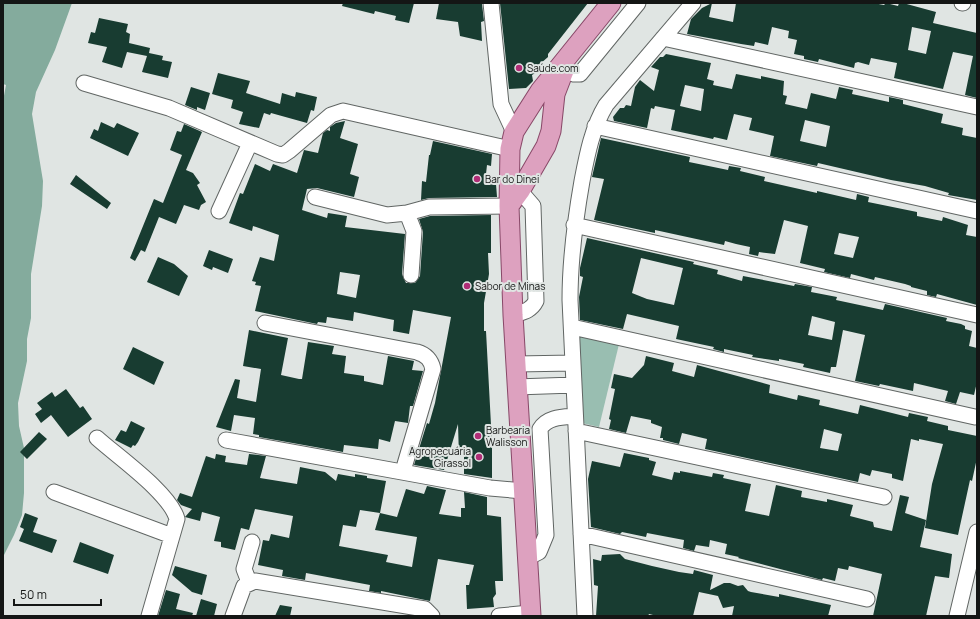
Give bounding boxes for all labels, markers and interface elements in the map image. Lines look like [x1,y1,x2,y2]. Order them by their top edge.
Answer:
place label: Saúde.com [527,61,579,75]
marker: Saúde.com [514,63,524,73]
place label: Bar do Dinei [485,172,539,186]
marker: Bar do Dinei [472,174,482,184]
place label: Sabor de Minas [475,279,545,293]
marker: Sabor de Minas [462,281,472,291]
place label: Barbearia Walisson [486,423,530,449]
marker: Barbearia Walisson [473,431,483,441]
place label: Agropecuária Girassol [409,444,471,470]
marker: Agropecuária Girassol [474,452,484,462]
scale bar [14,581,101,607]
text: 50 m [20,586,47,603]

